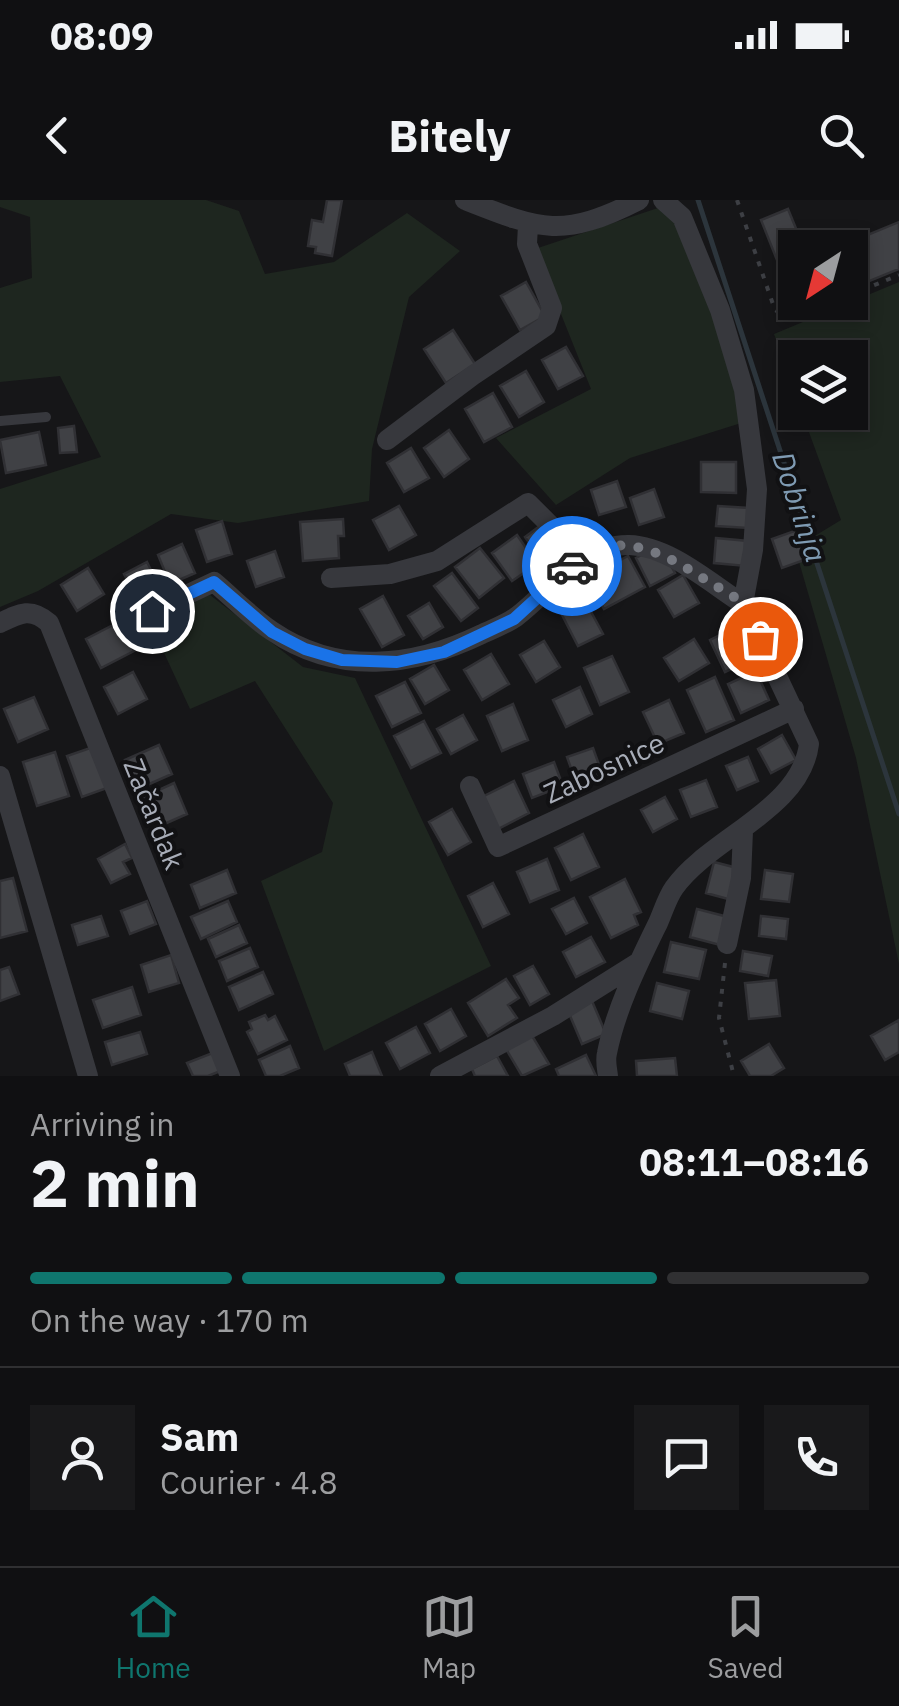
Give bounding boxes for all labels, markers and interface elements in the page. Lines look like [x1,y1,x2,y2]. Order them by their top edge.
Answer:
text: 08:09 [50,11,154,60]
text: Bitely [388,106,511,164]
icon: back [30,108,85,163]
icon: search [814,108,869,163]
north arrow [778,230,868,320]
map controls [778,230,868,430]
button: layers [778,340,868,430]
water label: Dobrinja [764,446,837,567]
courier [522,516,622,616]
icon: car [545,539,600,594]
pin [110,569,195,654]
icon: home [125,584,180,639]
pin [718,597,803,682]
icon: bag [733,612,788,667]
street label: Zabosnice [538,724,670,812]
street label: Začardak [116,753,193,875]
text: Arriving in [30,1103,175,1145]
text: 08:11–08:16 [639,1137,869,1186]
text: 2 min [30,1140,200,1225]
text: On the way · 170 m [30,1299,309,1341]
button: person [30,1405,135,1510]
button: chat [634,1405,739,1510]
button: phone [764,1405,869,1510]
text: Sam [160,1412,239,1461]
text: Courier · 4.8 [160,1461,338,1503]
tab: Home [115,1589,191,1686]
tab: Map [422,1589,477,1686]
tab: Saved [707,1589,784,1686]

